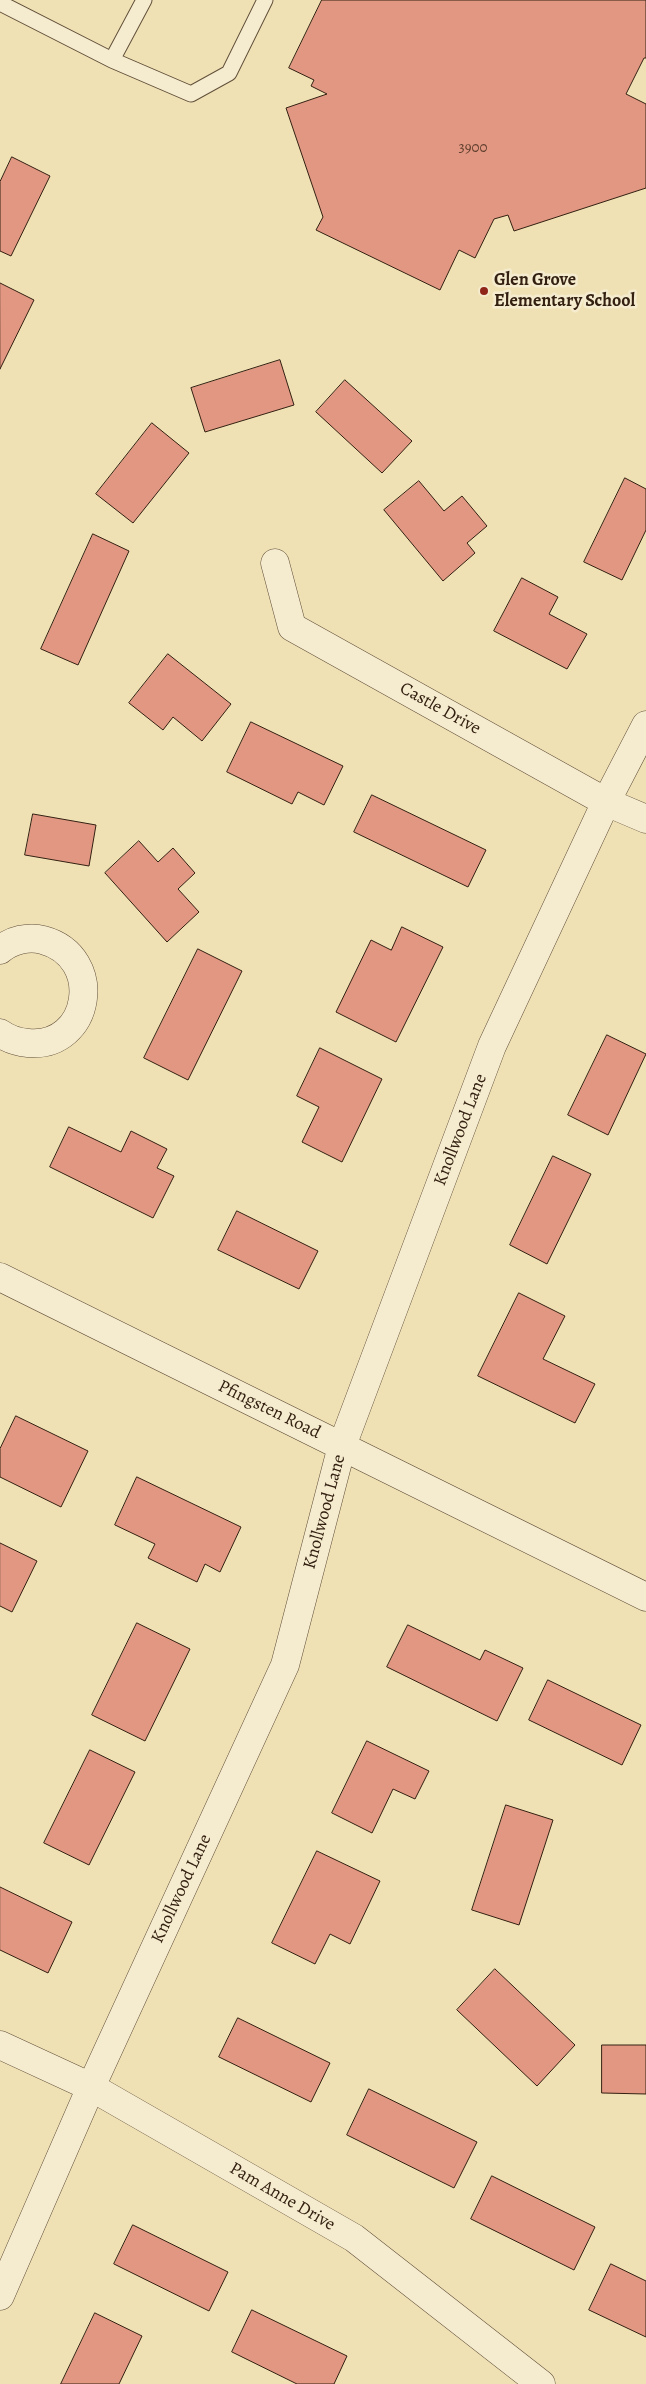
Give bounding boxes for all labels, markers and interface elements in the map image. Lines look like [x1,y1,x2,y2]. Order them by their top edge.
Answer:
house number: 3900 [458,139,488,157]
place label: Glen Grove Elementary School [494,270,635,312]
marker: Glen Grove Elementary School [478,285,490,297]
street label: Castle Drive [396,678,484,740]
street label: Knollwood Lane [430,1071,492,1189]
street label: Pfingsten Road [214,1376,324,1444]
street label: Knollwood Lane [299,1452,351,1572]
street label: Knollwood Lane [147,1831,217,1947]
street label: Pam Anne Drive [225,2158,339,2236]

